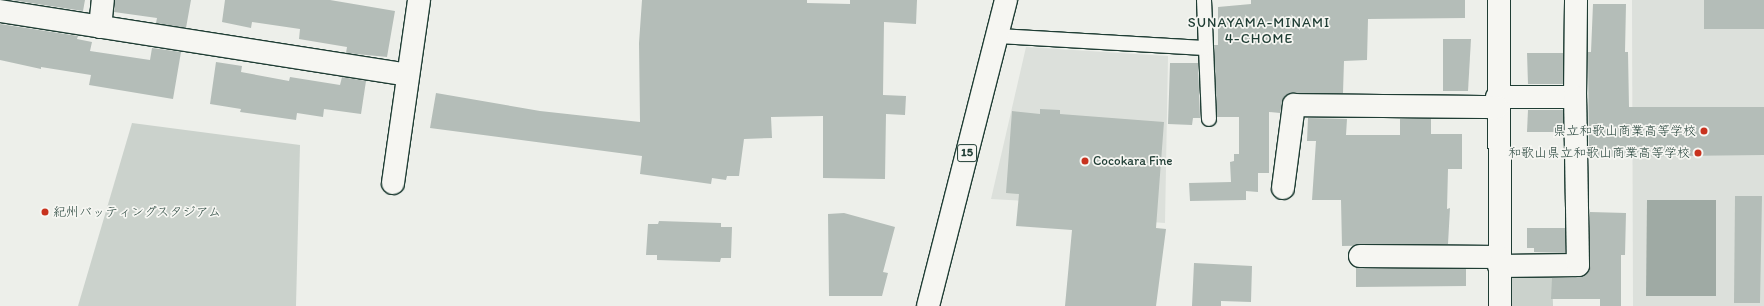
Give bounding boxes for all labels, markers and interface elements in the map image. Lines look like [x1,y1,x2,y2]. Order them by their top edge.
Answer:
district label: SUNAYAMA-MINAMI 4-CHOME [1188,15,1330,48]
place label: 県立和歌山商業高等学校 [1553,123,1696,139]
marker: 県立和歌山商業高等学校 [1699,126,1709,136]
road number: 15 [957,143,977,163]
place label: 和歌山県立和歌山商業高等学校 [1508,145,1690,161]
marker: 和歌山県立和歌山商業高等学校 [1693,148,1703,158]
place label: Cocokara Fine [1093,153,1172,169]
marker: Cocokara Fine [1080,156,1090,166]
place label: 紀州バッティングスタジアム [53,204,222,220]
marker: 紀州バッティングスタジアム [40,207,50,217]

